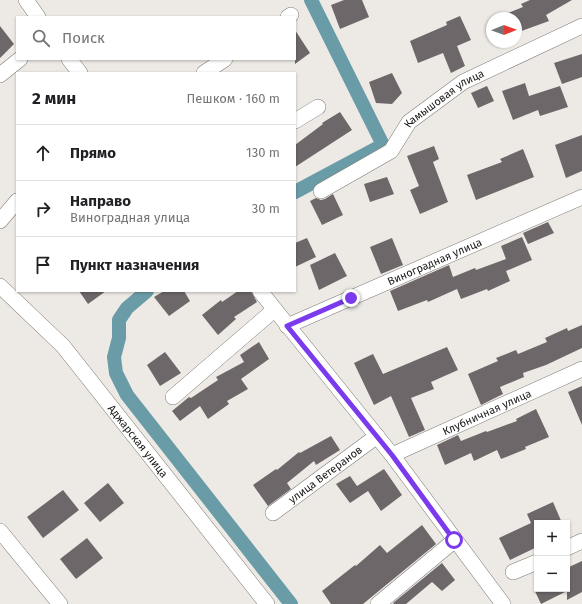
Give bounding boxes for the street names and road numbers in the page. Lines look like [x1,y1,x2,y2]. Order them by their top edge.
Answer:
street label: Камышовая улица [401,67,486,130]
street label: Виноградная улица [385,235,484,288]
street label: Клубничная улица [440,386,533,438]
street label: Аджарская улица [105,402,171,480]
street label: улица Ветеранов [286,443,365,506]

